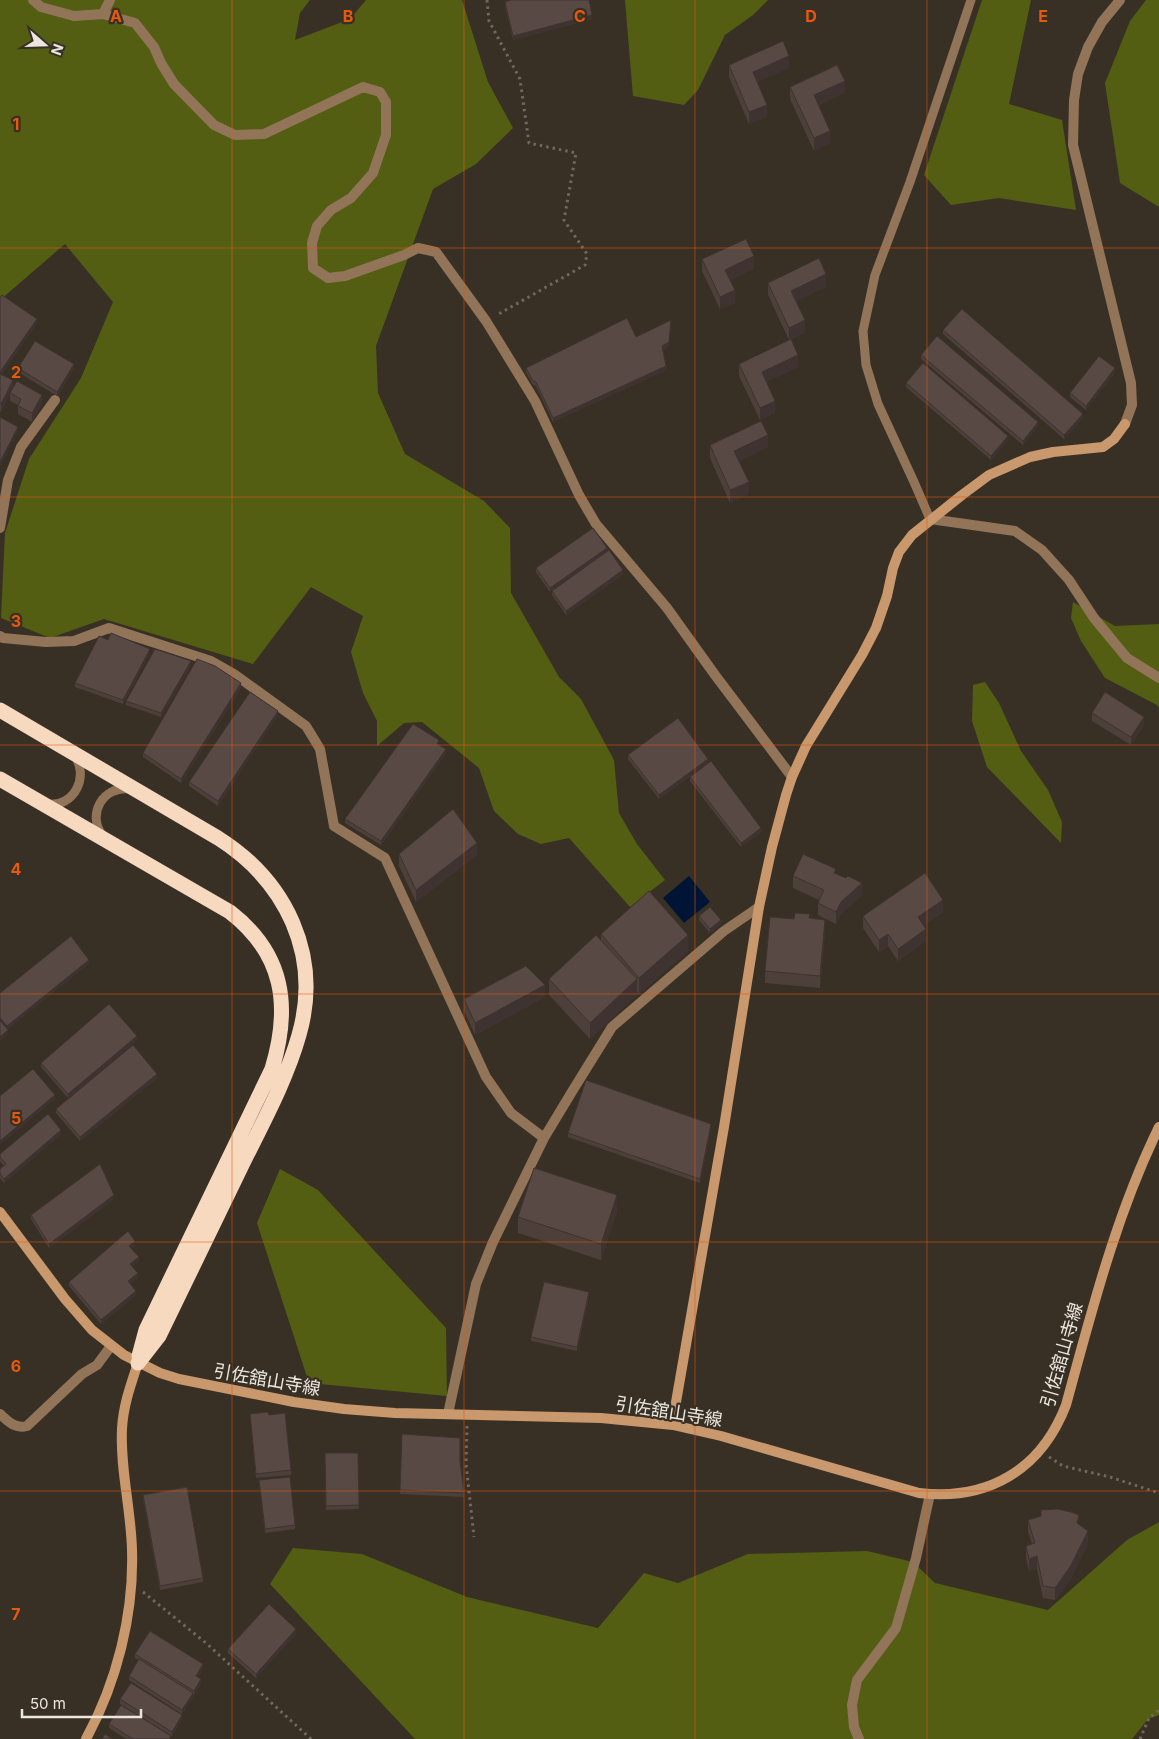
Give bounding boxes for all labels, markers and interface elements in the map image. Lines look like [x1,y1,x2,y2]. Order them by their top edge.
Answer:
text: A [110,6,122,26]
text: B [343,6,353,26]
text: C [574,6,586,26]
text: D [805,6,817,26]
text: E [1038,6,1048,26]
north arrow [20,20,70,70]
text: N [48,42,67,58]
text: 1 [13,114,19,134]
text: 2 [11,362,21,382]
text: 3 [11,611,21,631]
text: 4 [11,859,22,879]
text: 5 [11,1108,21,1128]
street label: 引佐舘山寺線 [1037,1300,1086,1410]
text: 6 [11,1356,21,1376]
street label: 引佐舘山寺線 [212,1360,322,1399]
street label: 引佐舘山寺線 [614,1393,724,1430]
text: 7 [11,1604,21,1624]
scale bar [22,1686,141,1718]
text: 50 m [30,1694,66,1713]

